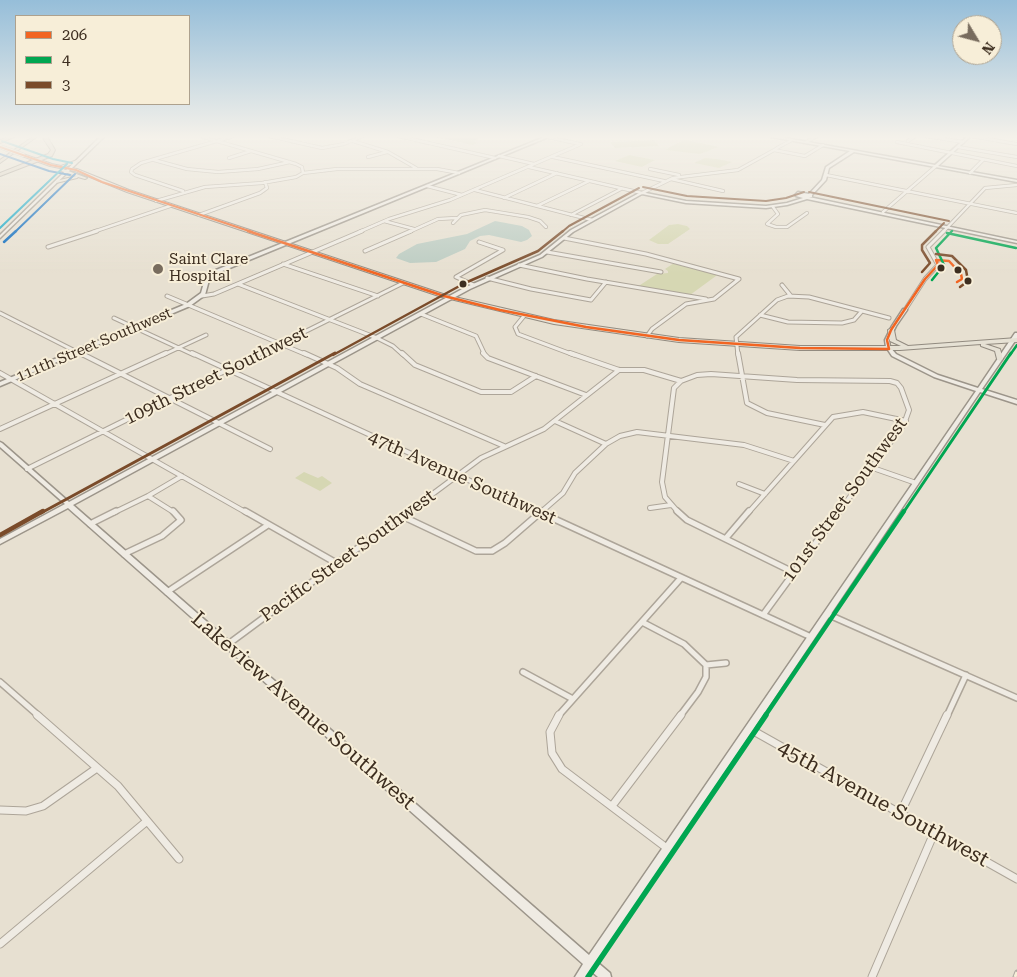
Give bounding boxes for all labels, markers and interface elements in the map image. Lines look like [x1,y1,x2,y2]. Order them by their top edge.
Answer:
legend [15,15,190,105]
north arrow [952,15,1002,65]
text: 206 [62,26,87,44]
text: N [979,39,998,58]
text: 4 [62,51,70,69]
text: 3 [62,76,70,94]
place label: Saint Clare Hospital [169,251,248,286]
marker: Saint Clare Hospital [151,262,165,276]
unlabelled marker [936,263,946,273]
unlabelled marker [953,265,963,275]
unlabelled marker [963,276,973,286]
unlabelled marker [458,279,468,289]
street label: 111th Street Southwest [13,304,175,386]
street label: 109th Street Southwest [121,322,311,430]
street label: 101st Street Southwest [778,414,912,586]
street label: 47th Avenue Southwest [365,427,559,529]
street label: Pacific Street Southwest [256,485,440,627]
street label: Lakeview Avenue Southwest [186,607,420,815]
street label: 45th Avenue Southwest [773,735,993,873]

